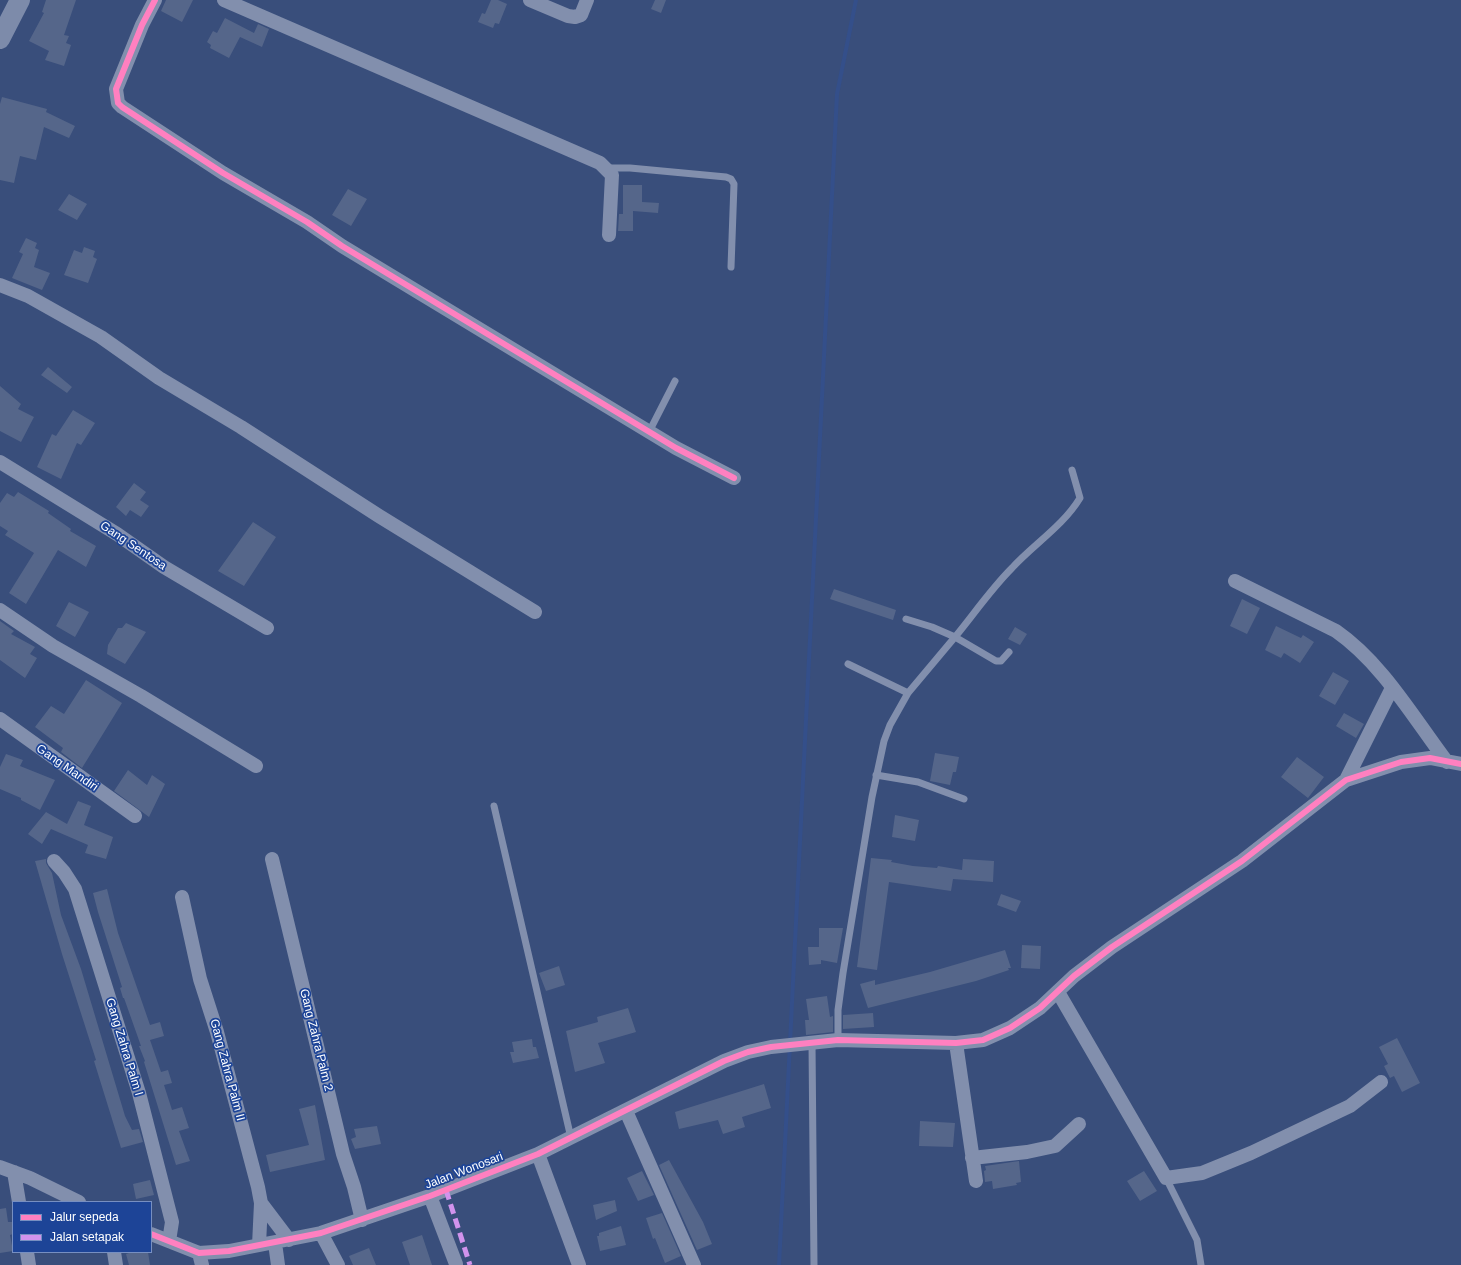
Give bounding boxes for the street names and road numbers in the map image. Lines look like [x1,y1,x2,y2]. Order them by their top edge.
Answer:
street label: Gang Sentosa [97,519,169,573]
street label: Gang Mandiri [33,741,101,795]
street label: Gang Zahra Palm 2 [296,987,336,1093]
street label: Gang Zahra Palm I [102,996,146,1098]
street label: Gang Zahra Palm II [206,1018,248,1122]
street label: Jalan Wonosari [423,1149,505,1193]

